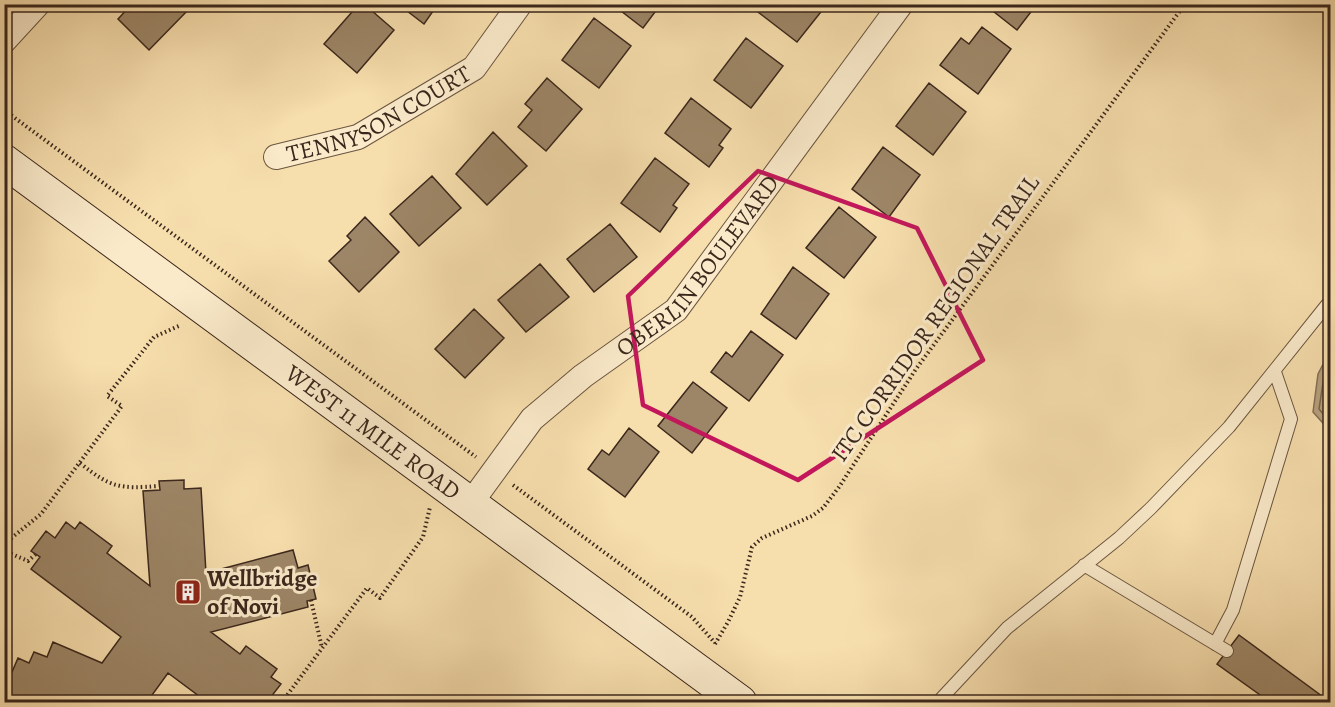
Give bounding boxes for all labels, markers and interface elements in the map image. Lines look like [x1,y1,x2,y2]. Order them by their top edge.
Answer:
street label: TENNYSON COURT [283,58,477,170]
street label: OBERLIN BOULEVARD [609,168,786,364]
street label: ITC CORRIDOR REGIONAL TRAIL [823,168,1047,468]
street label: WEST 11 MILE ROAD [278,357,467,507]
place label: Wellbridge of Novi [206,562,317,622]
building icon: Wellbridge of Novi [173,577,203,607]

